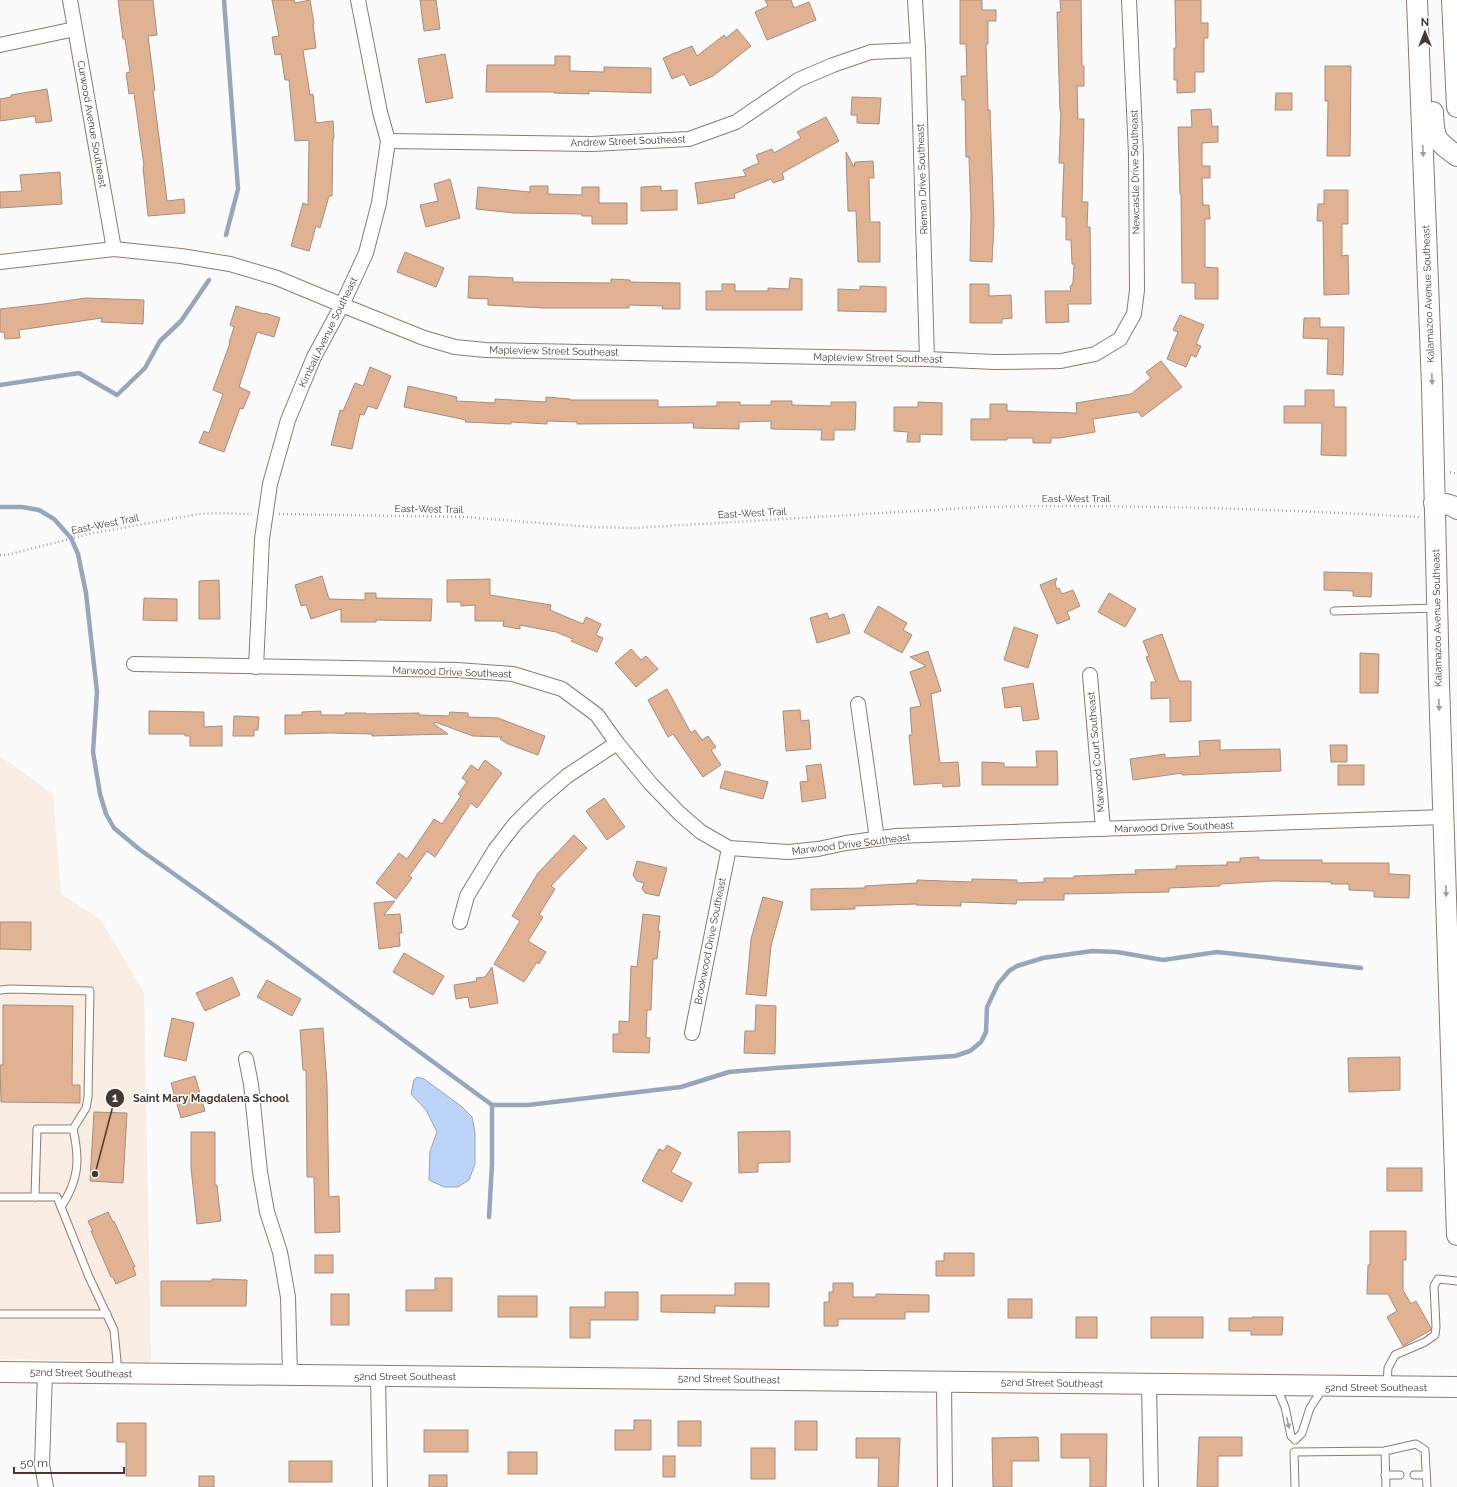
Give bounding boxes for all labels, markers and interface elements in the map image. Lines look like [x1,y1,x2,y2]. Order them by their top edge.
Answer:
north arrow [1405,12,1445,52]
text: N [1421,16,1429,29]
street label: Curwood Avenue Southeast [75,60,109,189]
street label: Newcastle Drive Southeast [1128,109,1142,234]
street label: Rieman Drive Southeast [915,123,929,234]
street label: Andrew Street Southeast [570,133,686,149]
one-way arrow [1420,145,1426,158]
street label: Kalamazoo Avenue Southeast [1420,224,1436,363]
street label: Kimball Avenue Southeast [297,275,360,389]
street label: Mapleview Street Southeast [489,344,619,358]
street label: Mapleview Street Southeast [813,351,943,365]
one-way arrow [1429,373,1435,386]
street label: East-West Trail [1042,493,1111,504]
street label: East-West Trail [395,503,464,515]
street label: East-West Trail [717,506,787,520]
street label: East-West Trail [70,512,140,536]
street label: Kalamazoo Avenue Southeast [1430,548,1444,687]
street label: Marwood Drive Southeast [392,664,512,680]
street label: Marwood Court Southeast [1085,691,1107,813]
one-way arrow [1436,699,1443,711]
street label: Marwood Drive Southeast [1114,819,1234,835]
street label: Marwood Drive Southeast [791,831,912,857]
street label: Brookwood Drive Southeast [692,876,728,1005]
one-way arrow [1442,885,1449,897]
callout: Saint Mary Magdalena School [105,1086,297,1109]
text: 1 [112,1091,118,1105]
text: Saint Mary Magdalena School [133,1092,289,1105]
street label: 52nd Street Southeast [30,1367,133,1379]
street label: 52nd Street Southeast [354,1371,457,1382]
street label: 52nd Street Southeast [678,1373,781,1385]
street label: 52nd Street Southeast [1001,1377,1104,1389]
street label: 52nd Street Southeast [1325,1382,1428,1393]
one-way arrow [1286,1416,1292,1429]
scale bar [14,1449,124,1475]
text: 50 m [20,1456,48,1470]

